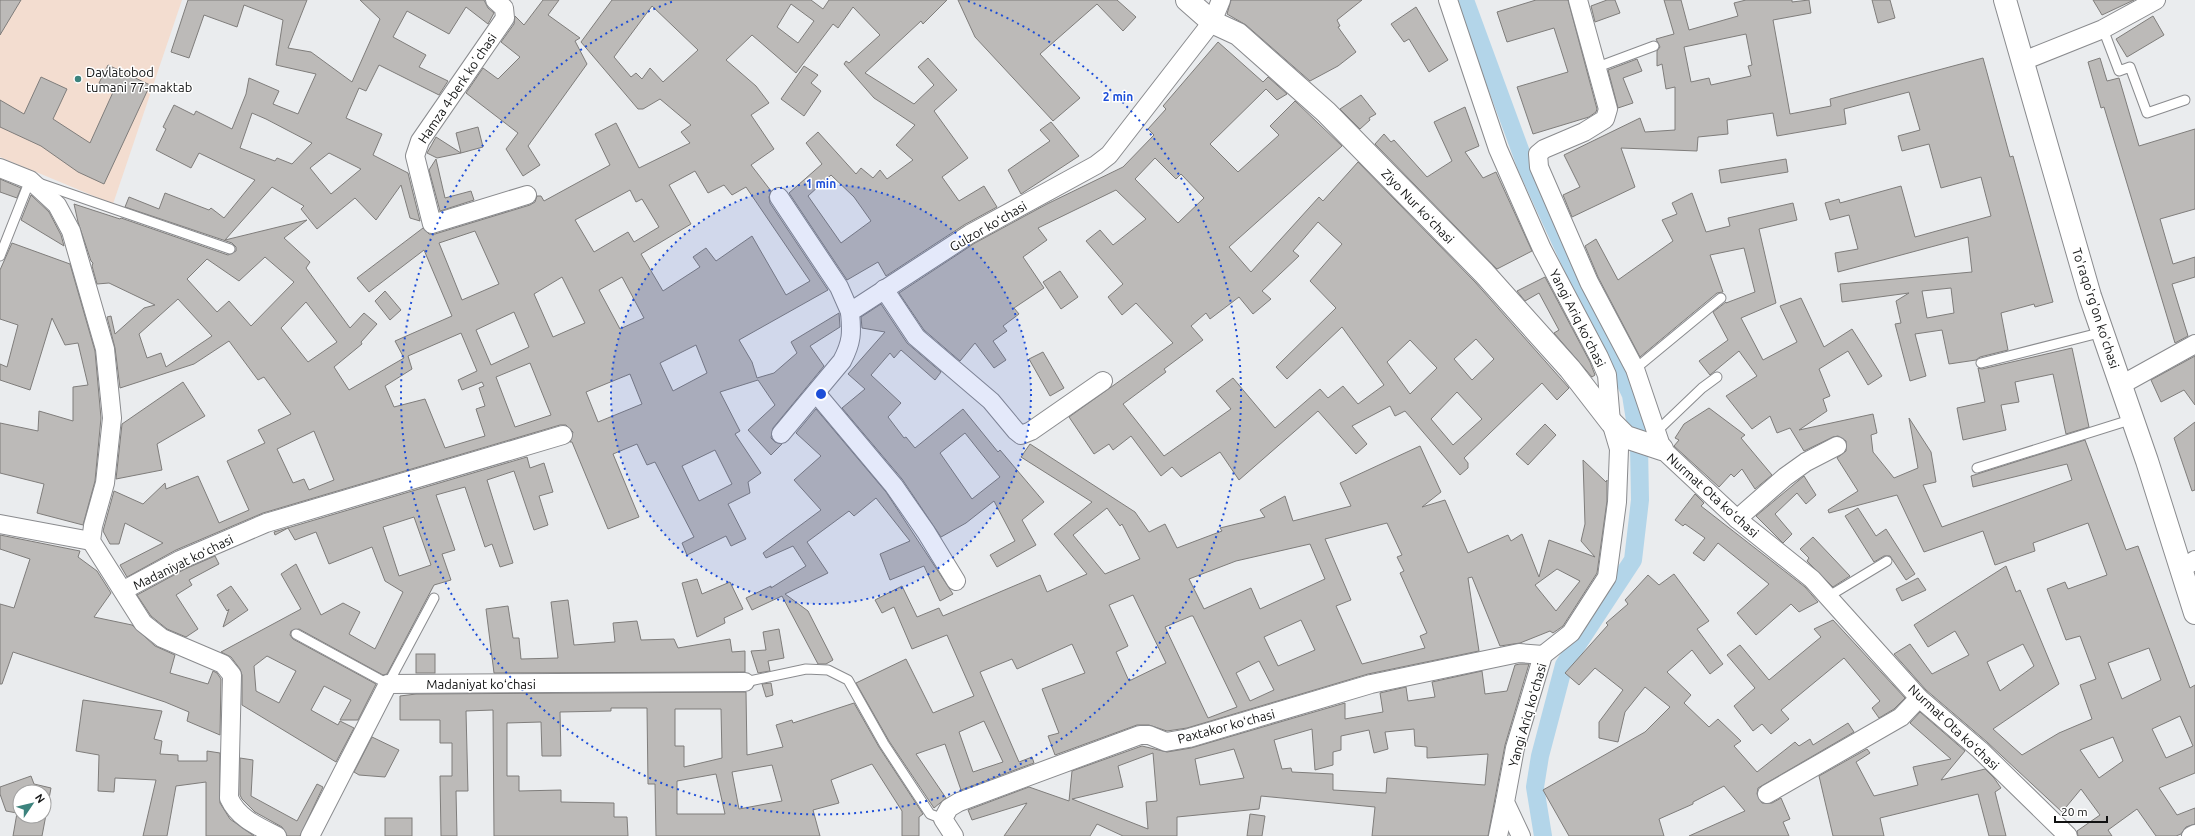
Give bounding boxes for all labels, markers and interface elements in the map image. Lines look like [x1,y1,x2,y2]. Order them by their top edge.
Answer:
street label: Hamza 4-berk koʼchasi [415,30,499,146]
place label: Davlatobod tumani 77-maktab [86,65,192,94]
marker: Davlatobod tumani 77-maktab [73,74,83,84]
text: 2 min [1103,90,1133,103]
street label: Ziyo Nur koʻchasi [1379,166,1457,246]
text: 1 min [806,177,836,190]
street label: Gulzor koʻchasi [947,198,1029,254]
street label: To'raqo'rg'on ko'chasi [2070,246,2122,370]
street label: Yangi Ariq koʻchasi [1547,267,1609,369]
centre of rings [814,387,828,401]
street label: Nurmat Ota koʻchasi [1664,450,1762,540]
street label: Madaniyat koʻchasi [131,532,235,592]
street label: Yangi Ariq koʻchasi [1505,661,1549,769]
street label: Madaniyat koʻchasi [426,677,536,691]
street label: Nurmat Ota koʻchasi [1906,682,2002,772]
street label: Paxtakor koʻchasi [1176,706,1276,746]
north arrow [12,784,52,824]
text: N [33,791,47,805]
scale bar [2055,798,2107,824]
text: 20 m [2061,805,2088,818]

